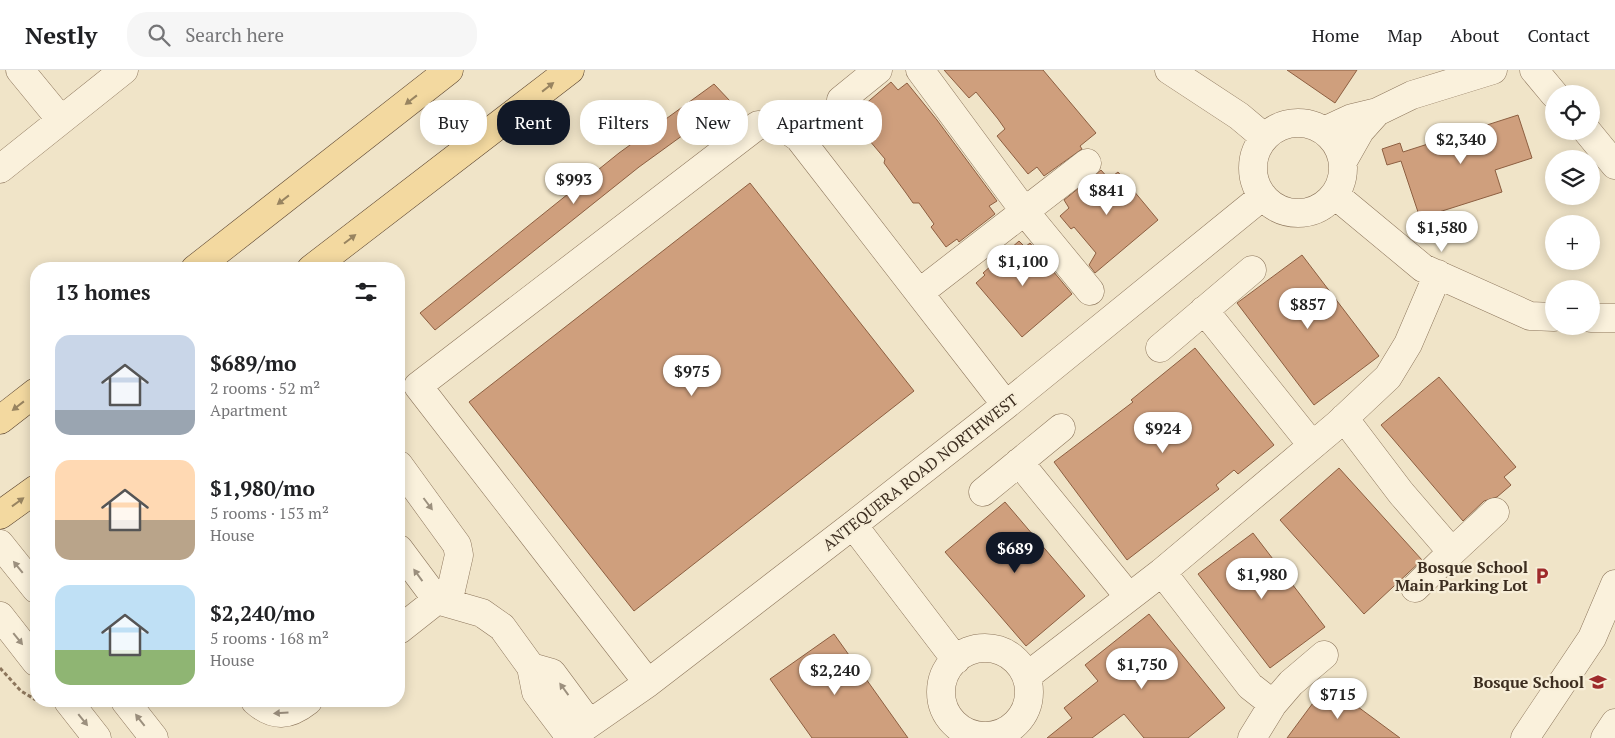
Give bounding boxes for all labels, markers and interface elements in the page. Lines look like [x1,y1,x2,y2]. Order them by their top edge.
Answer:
search box [127,12,477,57]
text: Nestly [25,19,97,51]
icon: search [145,21,173,49]
text: Search here [185,22,284,47]
text: Home [1312,23,1359,47]
text: Map [1387,23,1422,47]
text: About [1450,23,1499,47]
text: Contact [1527,23,1590,47]
one-way arrow [541,82,554,93]
map controls [1545,85,1600,335]
button: locate [1545,85,1600,140]
one-way arrow [404,95,417,105]
chip: Buy [420,100,487,145]
chip: Rent [497,100,570,145]
chip: Filters [580,100,667,145]
chip: New [677,100,748,145]
chip: Apartment [758,100,882,145]
pin: $2,340 [1420,122,1502,165]
text: $2,340 [1436,128,1486,150]
button: layers [1545,150,1600,205]
pin: $993 [544,162,604,205]
text: $993 [556,168,592,190]
pin: $841 [1077,174,1137,216]
text: $841 [1089,179,1125,201]
one-way arrow [277,195,290,206]
pin: $1,580 [1401,210,1483,253]
button: + [1545,215,1600,270]
text: $1,580 [1417,216,1467,238]
one-way arrow [343,234,356,245]
pin: $1,100 [982,244,1064,287]
text: $1,100 [998,250,1048,272]
text: 13 homes [55,278,151,306]
icon: filters [352,278,380,306]
button: − [1545,280,1600,335]
pin: $857 [1278,288,1338,330]
text: $857 [1290,293,1326,315]
text: $689/mo [210,349,297,377]
pin: $975 [662,354,722,397]
icon: home [95,355,155,415]
text: $975 [674,360,710,382]
text: 2 rooms · 52 m² [210,377,320,399]
street label: ANTEQUERA ROAD NORTHWEST [818,389,1022,555]
text: Apartment [210,399,287,421]
one-way arrow [12,401,25,412]
pin: $924 [1133,412,1193,454]
text: $924 [1145,417,1181,439]
text: $1,980/mo [210,474,315,502]
icon: home [95,480,155,540]
one-way arrow [11,497,25,507]
one-way arrow [423,497,433,511]
text: 5 rooms · 153 m² [210,502,329,524]
text: House [210,524,255,546]
pin: $689 [985,532,1045,574]
text: $689 [997,537,1033,559]
place label: Bosque School Main Parking Lot [1395,556,1529,596]
pin: $1,980 [1221,558,1303,600]
one-way arrow [13,560,24,573]
text: $1,980 [1237,563,1287,585]
parking icon: Bosque School Main Parking Lot [1532,566,1552,586]
one-way arrow [412,569,423,582]
text: $2,240/mo [210,599,315,627]
icon: home [95,605,155,665]
text: 5 rooms · 168 m² [210,627,329,649]
one-way arrow [13,632,24,645]
pin: $1,750 [1101,648,1183,690]
text: House [210,649,255,671]
text: $1,750 [1117,653,1167,675]
pin: $2,240 [794,654,876,696]
text: $2,240 [810,659,860,681]
place label: Bosque School [1473,671,1584,693]
school or university icon: Bosque School [1588,672,1608,692]
pin: $715 [1308,678,1368,720]
one-way arrow [559,682,569,696]
text: $715 [1320,683,1356,705]
one-way arrow [273,710,289,718]
one-way arrow [77,713,88,726]
one-way arrow [134,713,145,726]

